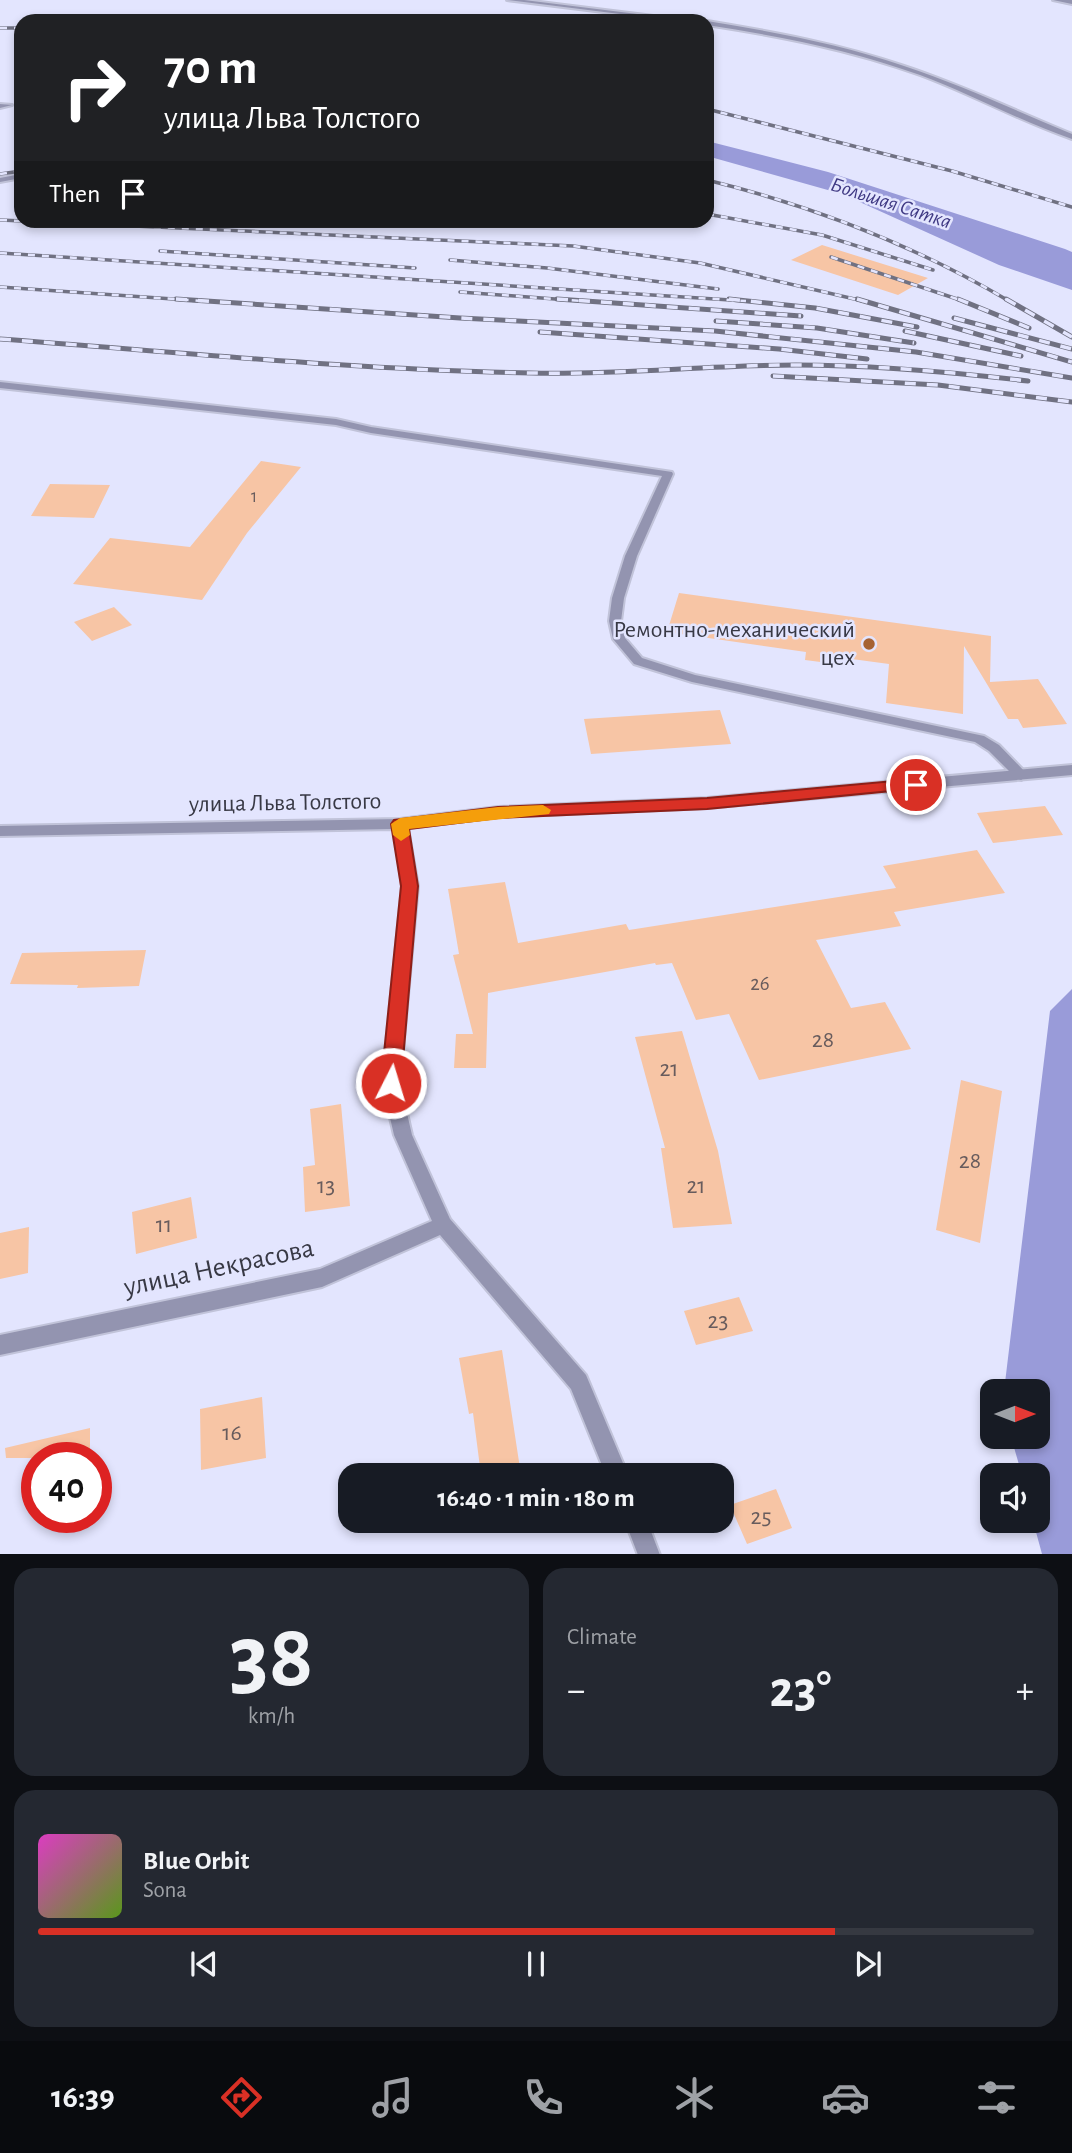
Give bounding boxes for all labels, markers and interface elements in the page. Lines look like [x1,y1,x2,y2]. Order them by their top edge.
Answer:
icon: right [49,42,140,133]
text: 70 m [164,44,258,93]
text: улица Льва Толстого [164,102,420,134]
water label: Большая Сатка [828,174,954,232]
icon: arrive [114,175,152,213]
text: Then [49,181,100,207]
house number: 1 [251,488,257,506]
place label: Ремонтно-механический цех [613,618,855,670]
marker: Ремонтно-механический цех [861,636,877,652]
pin [886,755,946,815]
icon: arrive [897,766,935,804]
street label: улица Льва Толстого [188,789,381,817]
house number: 26 [750,973,770,994]
house number: 28 [812,1028,834,1052]
position arrow [354,1046,428,1120]
house number: 21 [659,1057,679,1081]
house number: 28 [959,1149,981,1173]
house number: 13 [317,1174,335,1198]
house number: 21 [686,1174,706,1198]
house number: 11 [156,1213,172,1237]
street label: улица Некрасова [120,1234,317,1302]
house number: 23 [708,1309,728,1333]
north arrow [980,1379,1050,1449]
map controls [980,1379,1050,1533]
house number: 16 [222,1421,242,1445]
speed limit sign: 40 [21,1442,112,1533]
button: sound [980,1463,1050,1533]
text: 16:40 · 1 min · 180 m [437,1485,635,1511]
house number: 25 [751,1505,771,1529]
text: 38 [229,1612,314,1703]
text: Climate [567,1626,637,1649]
text: 23° [769,1664,832,1716]
text: − [567,1672,585,1710]
text: + [1016,1672,1034,1710]
text: km/h [248,1705,295,1728]
text: Blue Orbit [143,1848,249,1874]
text: Sona [143,1879,187,1902]
icon: previous [185,1945,223,1983]
icon: pause [517,1945,555,1983]
icon: next [849,1945,887,1983]
icon: directions [217,2073,266,2122]
icon: music [368,2073,417,2122]
icon: phone [519,2073,568,2122]
icon: climate [670,2073,719,2122]
icon: car [821,2073,870,2122]
icon: filters [972,2073,1021,2122]
text: 16:39 [51,2081,115,2113]

